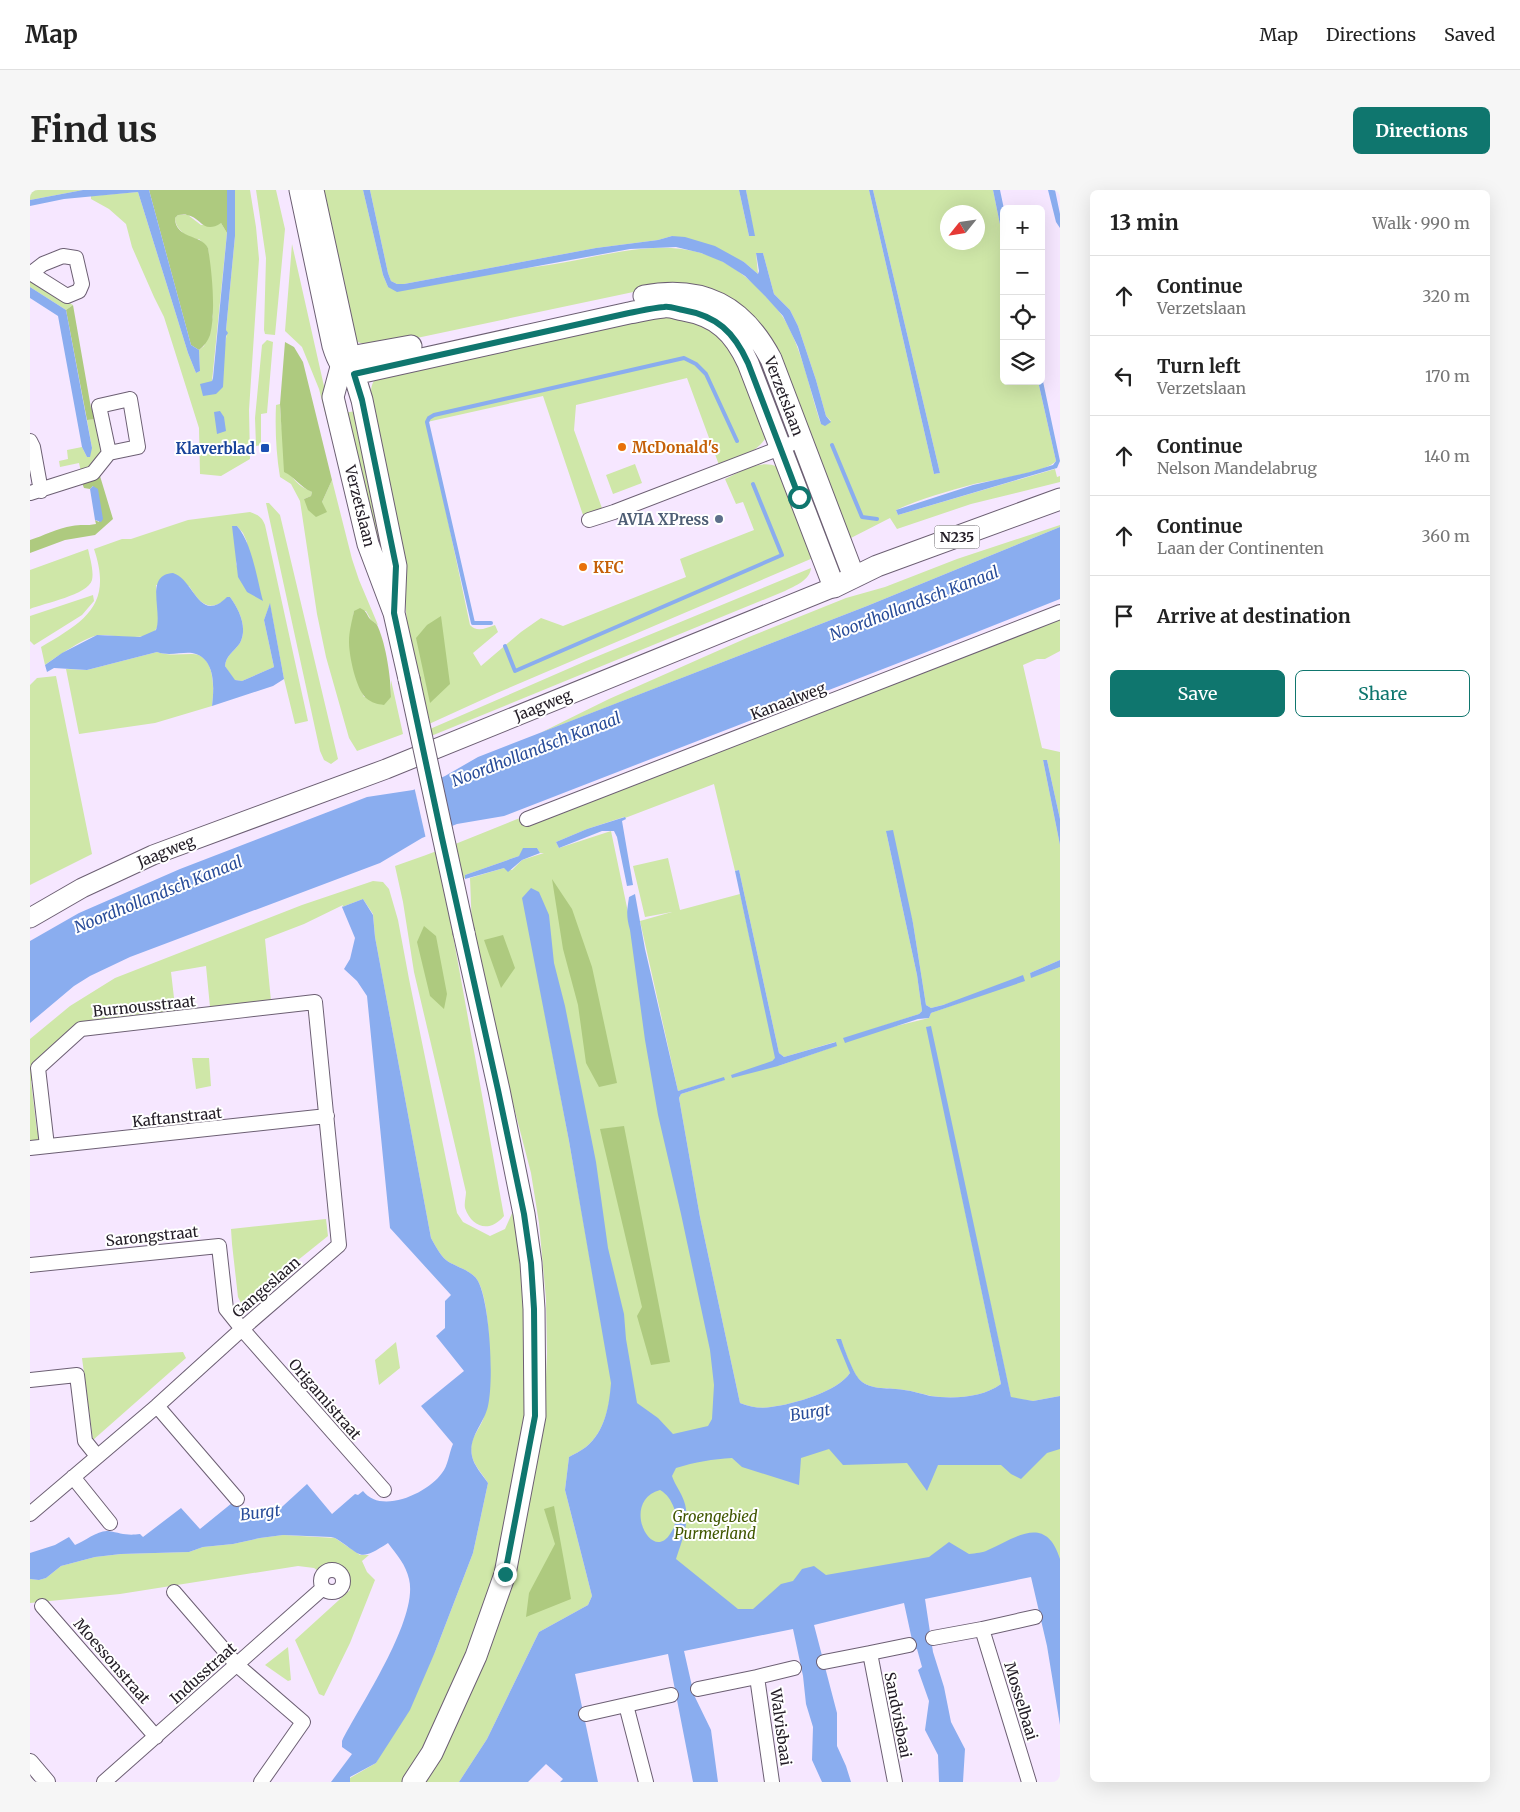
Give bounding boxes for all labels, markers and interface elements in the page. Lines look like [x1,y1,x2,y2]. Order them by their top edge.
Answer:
text: Map [25,19,78,50]
text: Map [1260,23,1298,46]
text: Directions [1326,23,1416,46]
text: Saved [1444,23,1495,46]
button: Directions [1353,107,1490,154]
text: Find us [30,108,157,152]
north arrow [940,205,985,250]
map controls [1000,205,1045,385]
button: + [1000,205,1045,250]
text: 13 min [1110,209,1179,236]
text: Walk · 990 m [1372,213,1470,233]
button: − [1000,250,1045,295]
text: Continue [1157,274,1243,298]
icon: ahead [1110,282,1138,310]
text: 320 m [1422,286,1470,306]
button: locate [1000,295,1045,340]
text: Verzetslaan [1157,298,1246,318]
button: layers [1000,340,1045,385]
street label: Verzetslaan [760,353,808,438]
text: Turn left [1157,354,1241,378]
icon: left [1110,362,1138,390]
text: 170 m [1425,366,1470,386]
text: Verzetslaan [1157,378,1246,398]
text: Continue [1157,434,1243,458]
place label: McDonald's [632,438,719,457]
place label: Klaverblad [176,439,255,458]
marker: McDonald's [616,441,628,453]
marker: Klaverblad [259,442,271,454]
icon: ahead [1110,442,1138,470]
text: 140 m [1424,446,1470,466]
text: Nelson Mandelabrug [1157,458,1317,478]
street label: Verzetslaan [340,462,379,549]
route start [788,486,811,509]
place label: AVIA XPress [617,510,709,529]
marker: AVIA XPress [713,513,725,525]
text: Continue [1157,514,1243,538]
icon: ahead [1110,522,1138,550]
road number: N235 [934,526,980,548]
text: 360 m [1421,526,1470,546]
text: Laan der Continenten [1157,538,1324,558]
place label: KFC [593,558,624,577]
marker: KFC [577,561,589,573]
water label: Noordhollandsch Kanaal [827,561,1002,645]
icon: arrive [1110,602,1138,630]
text: Arrive at destination [1157,604,1351,628]
button: Save [1110,670,1285,717]
button: Share [1295,670,1470,717]
street label: Kanaalweg [748,678,828,724]
street label: Jaagweg [511,685,575,725]
water label: Noordhollandsch Kanaal [449,707,624,791]
street label: Jaagweg [134,831,198,871]
water label: Noordhollandsch Kanaal [71,851,245,937]
street label: Burnousstraat [92,991,197,1021]
street label: Kaftanstraat [131,1103,223,1131]
street label: Sarongstraat [105,1222,199,1250]
street label: Gangeslaan [228,1252,304,1322]
street label: Origamistraat [285,1355,365,1443]
water label: Burgt [789,1399,832,1425]
water label: Burgt [239,1500,282,1524]
park label: Groengebied Purmerland [672,1507,758,1543]
route end [494,1563,517,1586]
street label: Moessonstraat [70,1614,154,1708]
street label: Indusstraat [166,1638,240,1708]
street label: Mosselbaai [1000,1660,1042,1743]
street label: Sandvisbaai [880,1670,916,1760]
street label: Walvisbaai [766,1686,796,1767]

